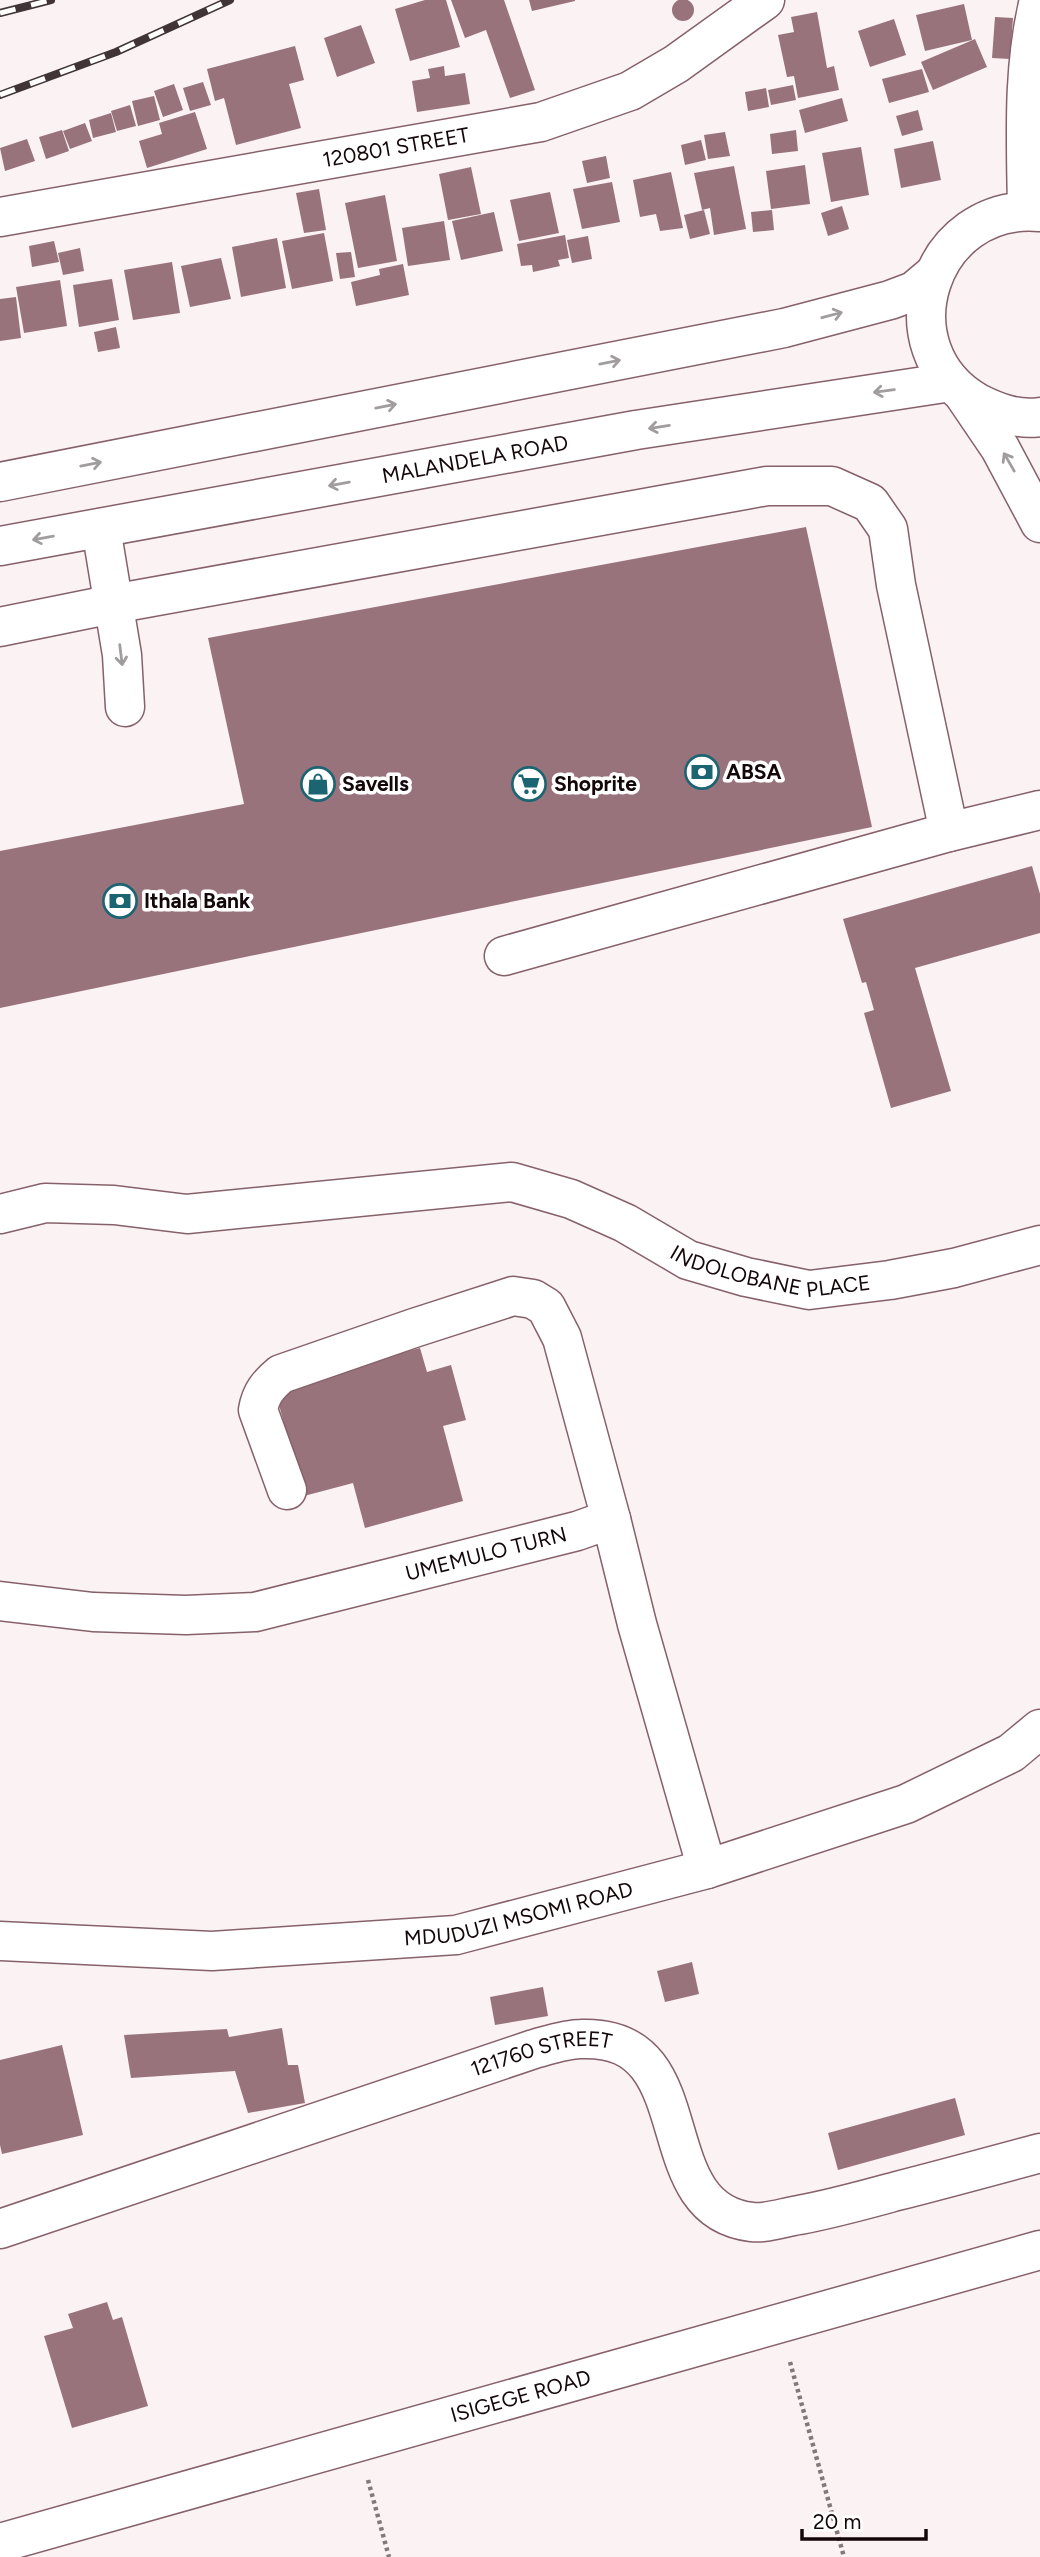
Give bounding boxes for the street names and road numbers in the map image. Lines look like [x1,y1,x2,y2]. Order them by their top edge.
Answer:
street label: 120801 STREET [321,122,471,172]
street label: MALANDELA ROAD [380,430,570,488]
street label: INDOLOBANE PLACE [666,1239,872,1302]
street label: UMEMULO TURN [403,1521,569,1586]
street label: MDUDUZI MSOMI ROAD [403,1876,636,1950]
street label: 121760 STREET [467,2026,615,2081]
street label: ISIGEGE ROAD [448,2364,593,2427]

